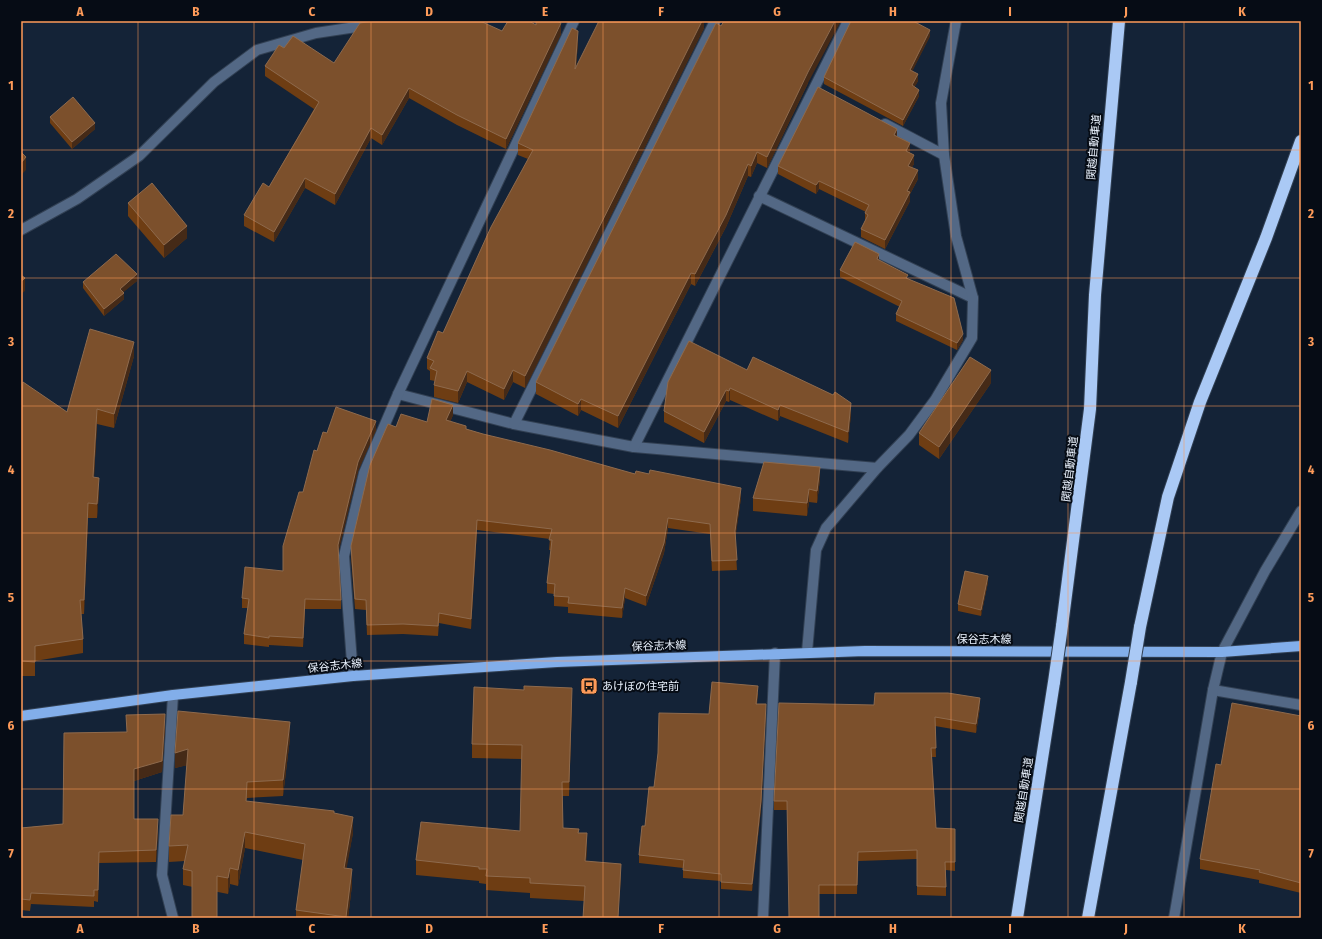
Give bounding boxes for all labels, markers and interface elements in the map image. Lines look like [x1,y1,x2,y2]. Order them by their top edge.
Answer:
text: A [75,4,84,19]
text: B [192,4,200,19]
text: C [309,4,316,19]
text: D [425,4,433,19]
text: E [542,4,548,19]
text: F [658,4,664,19]
text: G [773,4,781,19]
text: H [889,4,897,19]
text: I [1008,4,1012,19]
text: J [1123,4,1128,19]
text: K [1238,4,1246,19]
text: 1 [8,78,14,93]
text: 1 [1308,78,1314,93]
street label: 関越自動車道 [1085,114,1103,180]
text: 2 [7,206,14,221]
text: 2 [1307,206,1314,221]
text: 3 [7,334,14,349]
text: 3 [1307,334,1314,349]
street label: 関越自動車道 [1060,435,1080,503]
text: 4 [8,462,15,477]
text: 4 [1308,462,1315,477]
text: 5 [8,590,14,605]
text: 5 [1308,590,1314,605]
street label: 保谷志木線 [957,633,1012,646]
street label: 保谷志木線 [631,639,687,653]
street label: 保谷志木線 [307,657,363,675]
bus stop icon: あけぼの住宅前 [579,676,599,696]
place label: あけぼの住宅前 [602,680,679,693]
text: 6 [8,718,15,733]
text: 6 [1308,718,1315,733]
street label: 関越自動車道 [1012,756,1036,824]
text: 7 [8,846,14,861]
text: 7 [1308,846,1314,861]
text: A [75,921,84,936]
text: B [192,921,200,936]
text: C [309,921,316,936]
text: D [425,921,433,936]
text: E [542,921,548,936]
text: F [658,921,664,936]
text: G [773,921,781,936]
text: H [889,921,897,936]
text: I [1008,921,1012,936]
text: J [1123,921,1128,936]
text: K [1238,921,1246,936]

